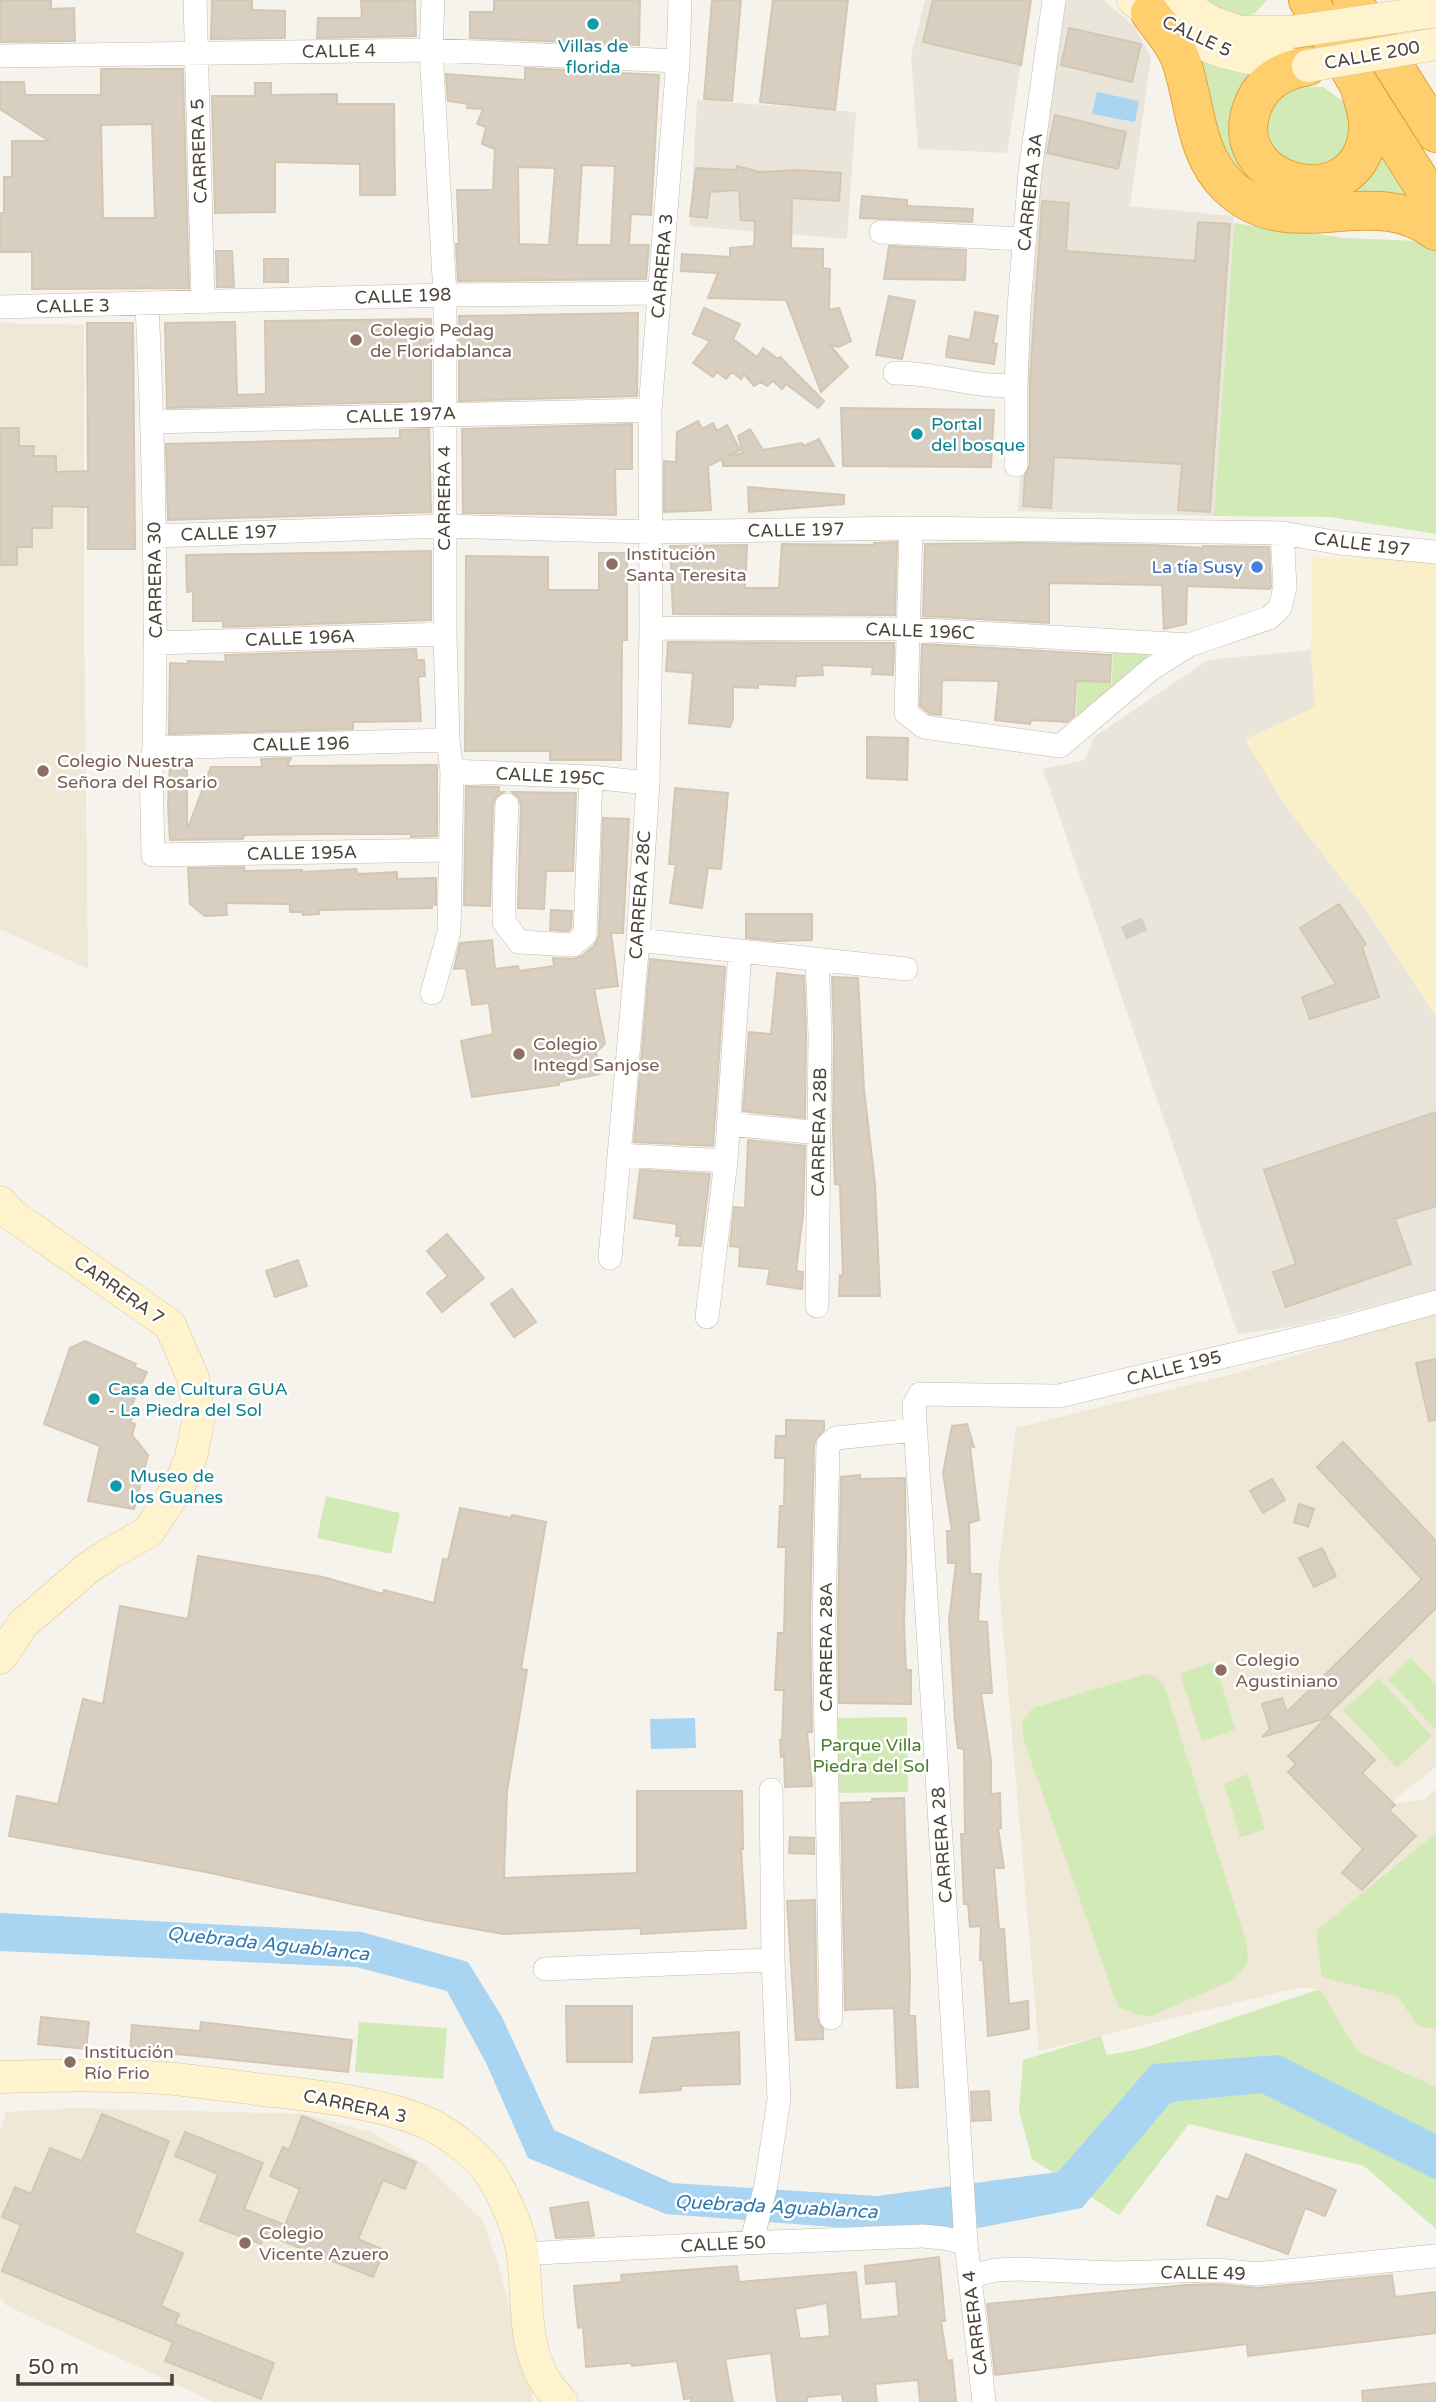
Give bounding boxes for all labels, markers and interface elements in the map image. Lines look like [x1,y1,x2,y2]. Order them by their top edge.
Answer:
street label: CALLE 5 [1159,10,1235,62]
marker: Villas de florida [585,16,601,32]
place label: Villas de florida [558,35,628,78]
street label: CALLE 200 [1322,36,1422,74]
street label: CALLE 4 [302,39,376,63]
street label: CARRERA 5 [186,98,212,204]
street label: CARRERA 3A [1013,132,1047,252]
street label: CARRERA 3 [646,213,678,319]
street label: CALLE 198 [354,283,452,309]
street label: CALLE 3 [36,294,110,318]
place label: Colegio Pedag de Floridablanca [370,319,512,362]
marker: Colegio Pedag de Floridablanca [348,332,364,348]
street label: CALLE 197A [346,402,456,428]
place label: Portal del bosque [931,413,1025,456]
marker: Portal del bosque [909,426,925,442]
street label: CARRERA 4 [433,445,455,551]
street label: CALLE 197 [747,518,845,542]
street label: CALLE 197 [180,520,278,546]
street label: CARRERA 30 [143,522,167,638]
street label: CALLE 197 [1313,527,1411,561]
place label: Institución Santa Teresita [626,543,747,586]
marker: Institución Santa Teresita [604,556,620,572]
place label: La tía Susy [1152,556,1243,578]
marker: La tía Susy [1249,559,1265,575]
street label: CALLE 196C [865,618,975,644]
street label: CALLE 196A [245,625,355,651]
street label: CALLE 196 [252,732,350,756]
place label: Colegio Nuestra Señora del Rosario [57,750,217,793]
street label: CALLE 195C [495,762,605,790]
marker: Colegio Nuestra Señora del Rosario [35,763,51,779]
street label: CARRERA 28C [625,830,655,960]
street label: CALLE 195A [247,841,357,865]
place label: Colegio Integd Sanjose [533,1033,660,1076]
marker: Colegio Integd Sanjose [511,1046,527,1062]
street label: CARRERA 28B [807,1067,831,1197]
street label: CARRERA 7 [70,1251,168,1329]
street label: CALLE 195 [1124,1346,1224,1390]
place label: Casa de Cultura GUA - La Piedra del Sol [108,1378,288,1421]
marker: Casa de Cultura GUA - La Piedra del Sol [86,1391,102,1407]
place label: Museo de los Guanes [130,1465,223,1508]
marker: Museo de los Guanes [108,1478,124,1494]
street label: CARRERA 28A [815,1582,837,1712]
place label: Colegio Agustiniano [1235,1649,1338,1692]
marker: Colegio Agustiniano [1213,1662,1229,1678]
park label: Parque Villa Piedra del Sol [813,1734,929,1777]
street label: CARRERA 28 [927,1786,957,1904]
water label: Quebrada Aguablanca [166,1922,371,1966]
place label: Institución Río Frio [84,2041,174,2084]
marker: Institución Río Frio [62,2054,78,2070]
street label: CARRERA 3 [301,2084,409,2128]
water label: Quebrada Aguablanca [674,2191,879,2223]
place label: Colegio Vicente Azuero [259,2222,389,2265]
street label: CALLE 50 [680,2231,766,2257]
marker: Colegio Vicente Azuero [237,2235,253,2251]
street label: CALLE 49 [1160,2261,1246,2285]
street label: CARRERA 4 [958,2269,992,2377]
scale bar [18,2342,172,2386]
text: 50 m [28,2355,79,2380]

